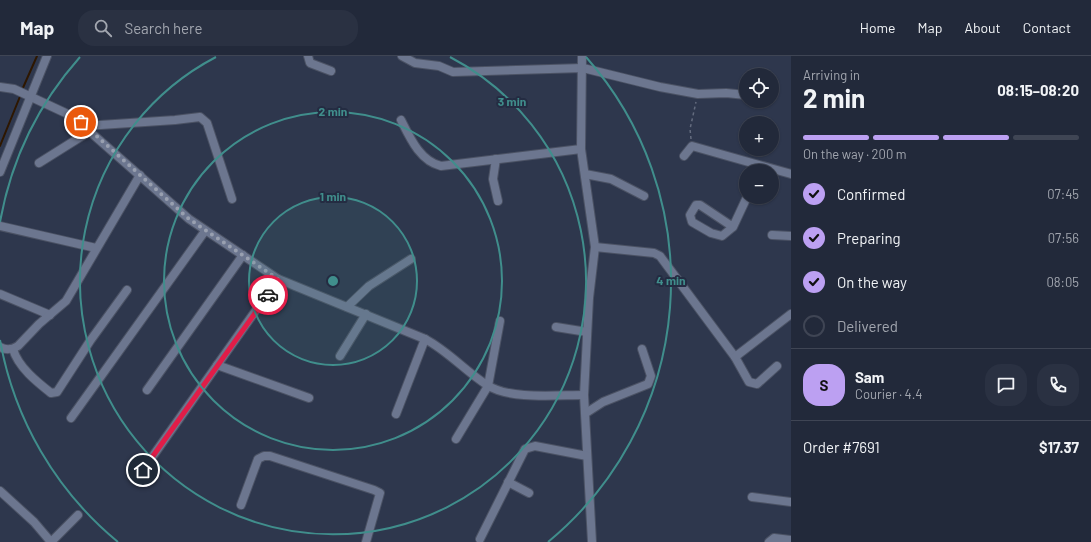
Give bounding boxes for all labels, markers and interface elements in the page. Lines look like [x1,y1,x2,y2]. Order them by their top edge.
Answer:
search box [78,10,358,46]
text: Map [20,16,54,39]
icon: search [92,17,114,39]
text: Search here [124,19,202,37]
text: Home [860,19,896,36]
text: Map [918,19,942,36]
text: About [964,19,1001,36]
text: Contact [1023,19,1071,36]
text: Arriving in [803,67,860,83]
map controls [739,68,779,204]
button: locate [739,68,779,108]
text: 08:15–08:20 [997,81,1079,99]
text: 2 min [803,82,865,113]
text: 3 min [498,94,526,108]
text: 2 min [319,104,347,118]
pin [64,105,98,139]
icon: bag [70,111,92,133]
button: + [739,116,779,156]
text: On the way · 200 m [803,146,907,162]
button: − [739,164,779,204]
icon: check [803,183,825,205]
text: Confirmed [837,185,905,203]
text: 07:45 [1047,186,1079,202]
text: 1 min [320,189,346,203]
icon: check [803,227,825,249]
text: Preparing [837,229,901,247]
text: 07:56 [1048,230,1079,246]
icon: check [803,271,825,293]
text: 4 min [656,273,686,287]
text: On the way [837,273,907,291]
centre of rings [326,274,340,288]
text: 08:05 [1046,274,1079,290]
courier [248,275,288,315]
icon: car [257,284,279,306]
text: Delivered [837,317,898,335]
button: chat [985,364,1027,406]
button: phone [1037,364,1079,406]
text: Sam [855,368,884,386]
text: S [820,376,828,394]
text: Courier · 4.4 [855,386,923,402]
text: Order #7691 [803,438,880,456]
text: $17.37 [1039,438,1079,456]
pin [126,453,160,487]
icon: home [132,459,154,481]

